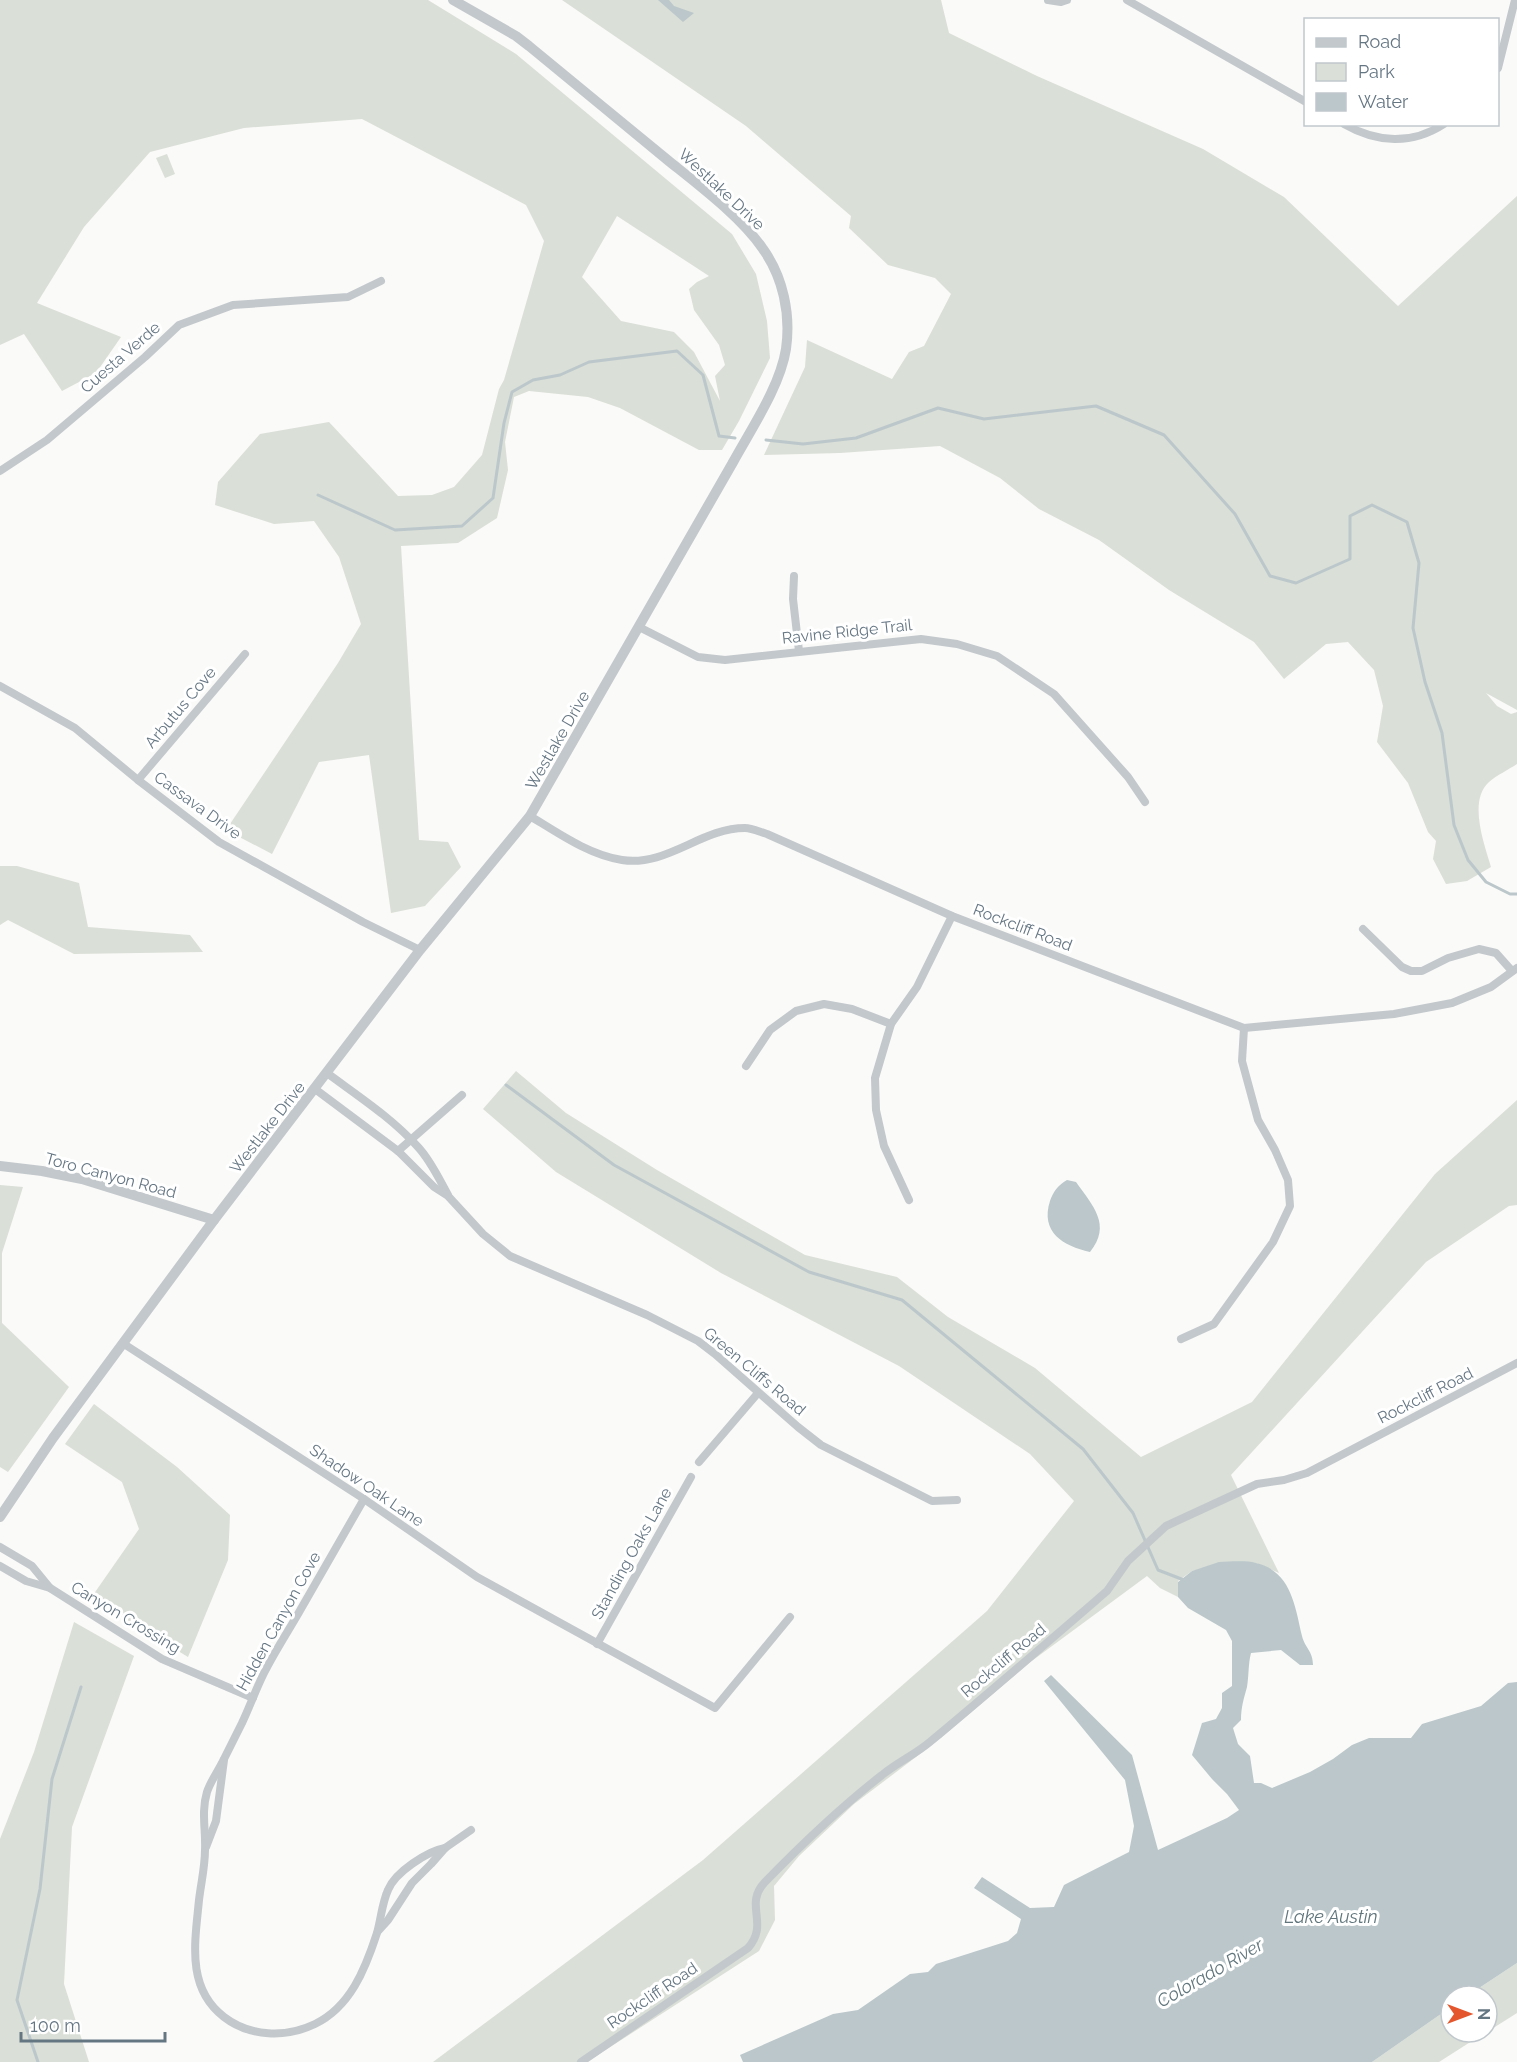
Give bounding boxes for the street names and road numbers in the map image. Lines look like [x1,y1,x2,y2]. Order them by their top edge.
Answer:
street label: Westlake Drive [675,145,769,234]
street label: Cuesta Verde [77,318,164,397]
street label: Ravine Ridge Trail [781,615,914,648]
street label: Arbutus Cove [141,663,220,752]
street label: Westlake Drive [521,687,593,793]
street label: Cassava Drive [150,767,245,843]
street label: Rockcliff Road [971,900,1075,955]
street label: Westlake Drive [226,1078,309,1177]
street label: Toro Canyon Road [43,1149,179,1202]
street label: Green Cliffs Road [700,1323,810,1420]
street label: Rockcliff Road [1374,1363,1476,1428]
street label: Shadow Oak Lane [306,1440,427,1531]
street label: Standing Oaks Lane [587,1484,675,1622]
street label: Hidden Canyon Cove [232,1548,325,1694]
street label: Canyon Crossing [68,1577,184,1658]
street label: Rockcliff Road [957,1619,1050,1701]
street label: Rockcliff Road [604,1958,701,2033]

